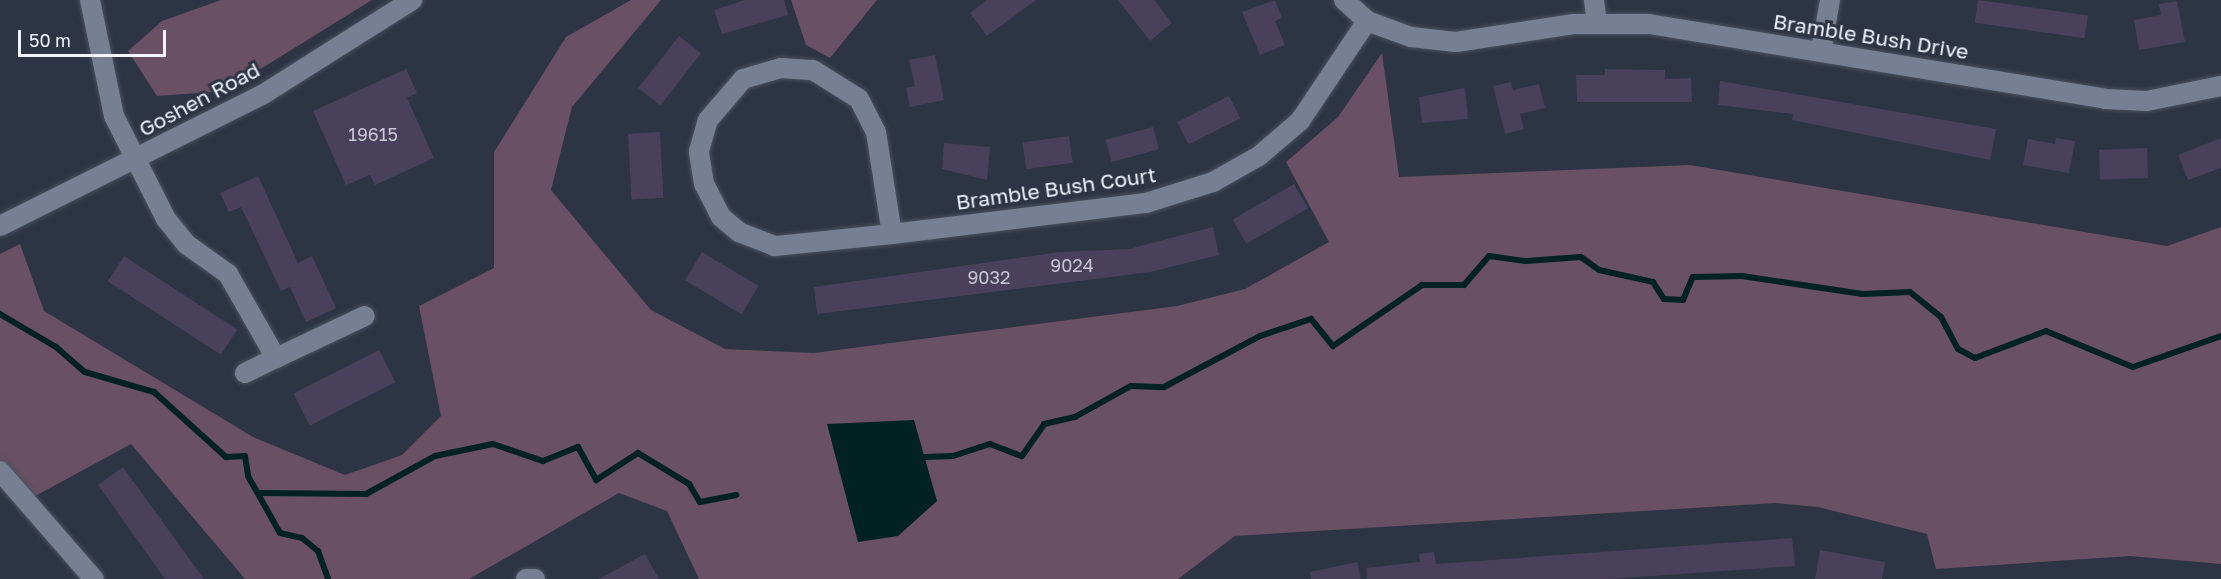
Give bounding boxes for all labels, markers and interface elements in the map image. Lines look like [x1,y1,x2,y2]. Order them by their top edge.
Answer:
street label: Bramble Bush Drive [1772,8,1970,64]
scale bar [21,18,170,56]
text: 50 m [29,29,71,51]
street label: Goshen Road [134,57,264,141]
house number: 19615 [348,123,398,145]
street label: Bramble Bush Court [954,161,1158,215]
house number: 9024 [1050,254,1094,276]
house number: 9032 [967,266,1011,288]

